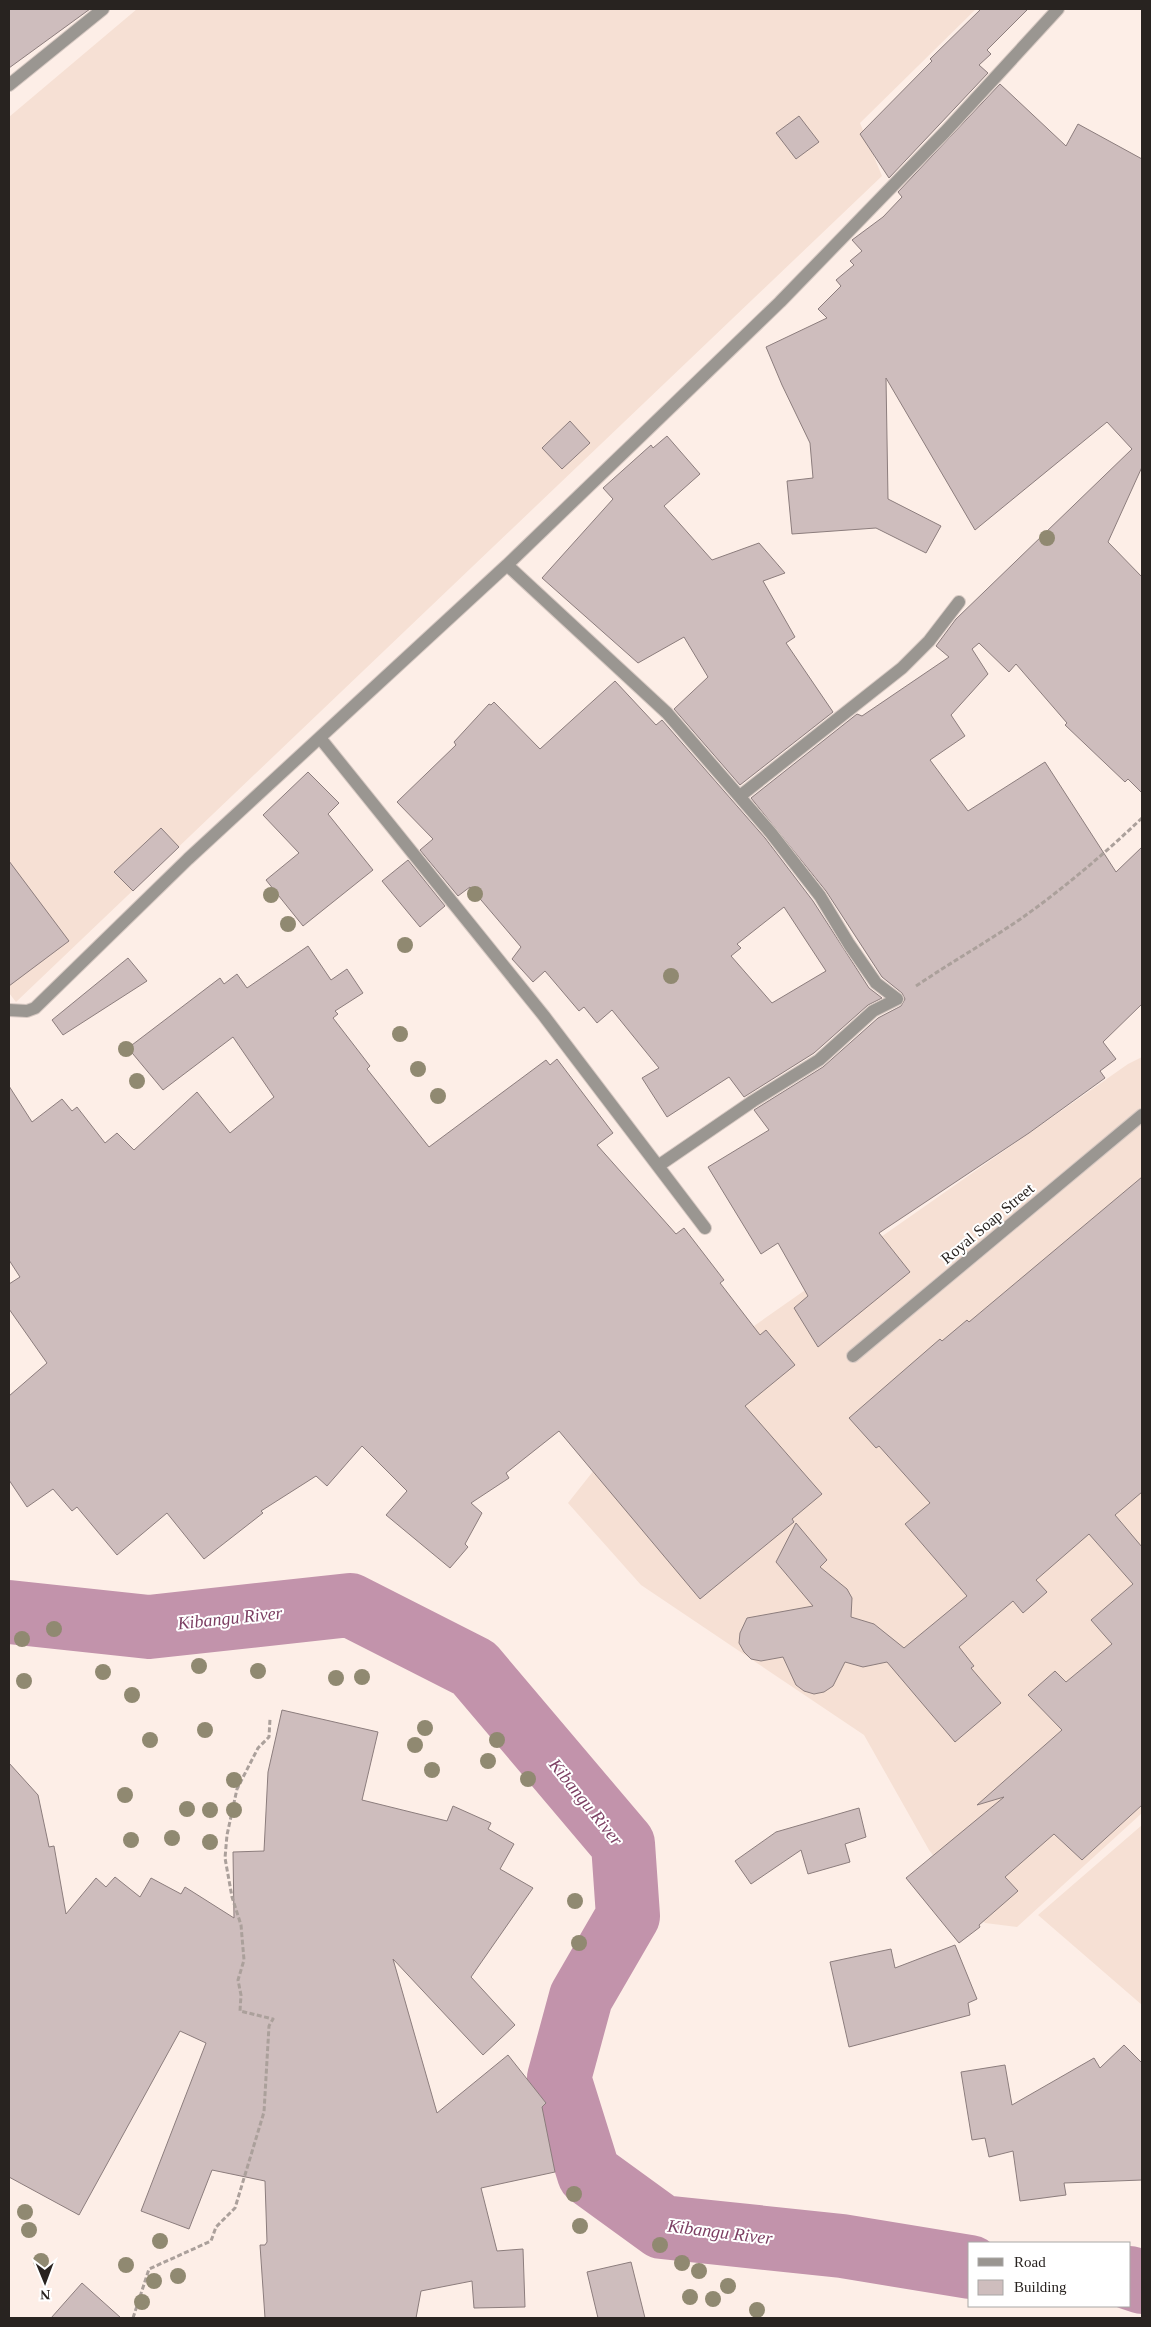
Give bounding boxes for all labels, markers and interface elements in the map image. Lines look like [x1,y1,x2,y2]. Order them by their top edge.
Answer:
street label: Royal Soap Street [938,1179,1038,1268]
water label: Kibangu River [175,1602,284,1634]
water label: Kibangu River [544,1754,628,1850]
water label: Kibangu River [665,2216,775,2248]
legend [968,2242,1131,2307]
text: Road [1014,2254,1046,2270]
north arrow [20,2257,70,2307]
text: Building [1014,2279,1067,2295]
text: N [40,2287,50,2302]

